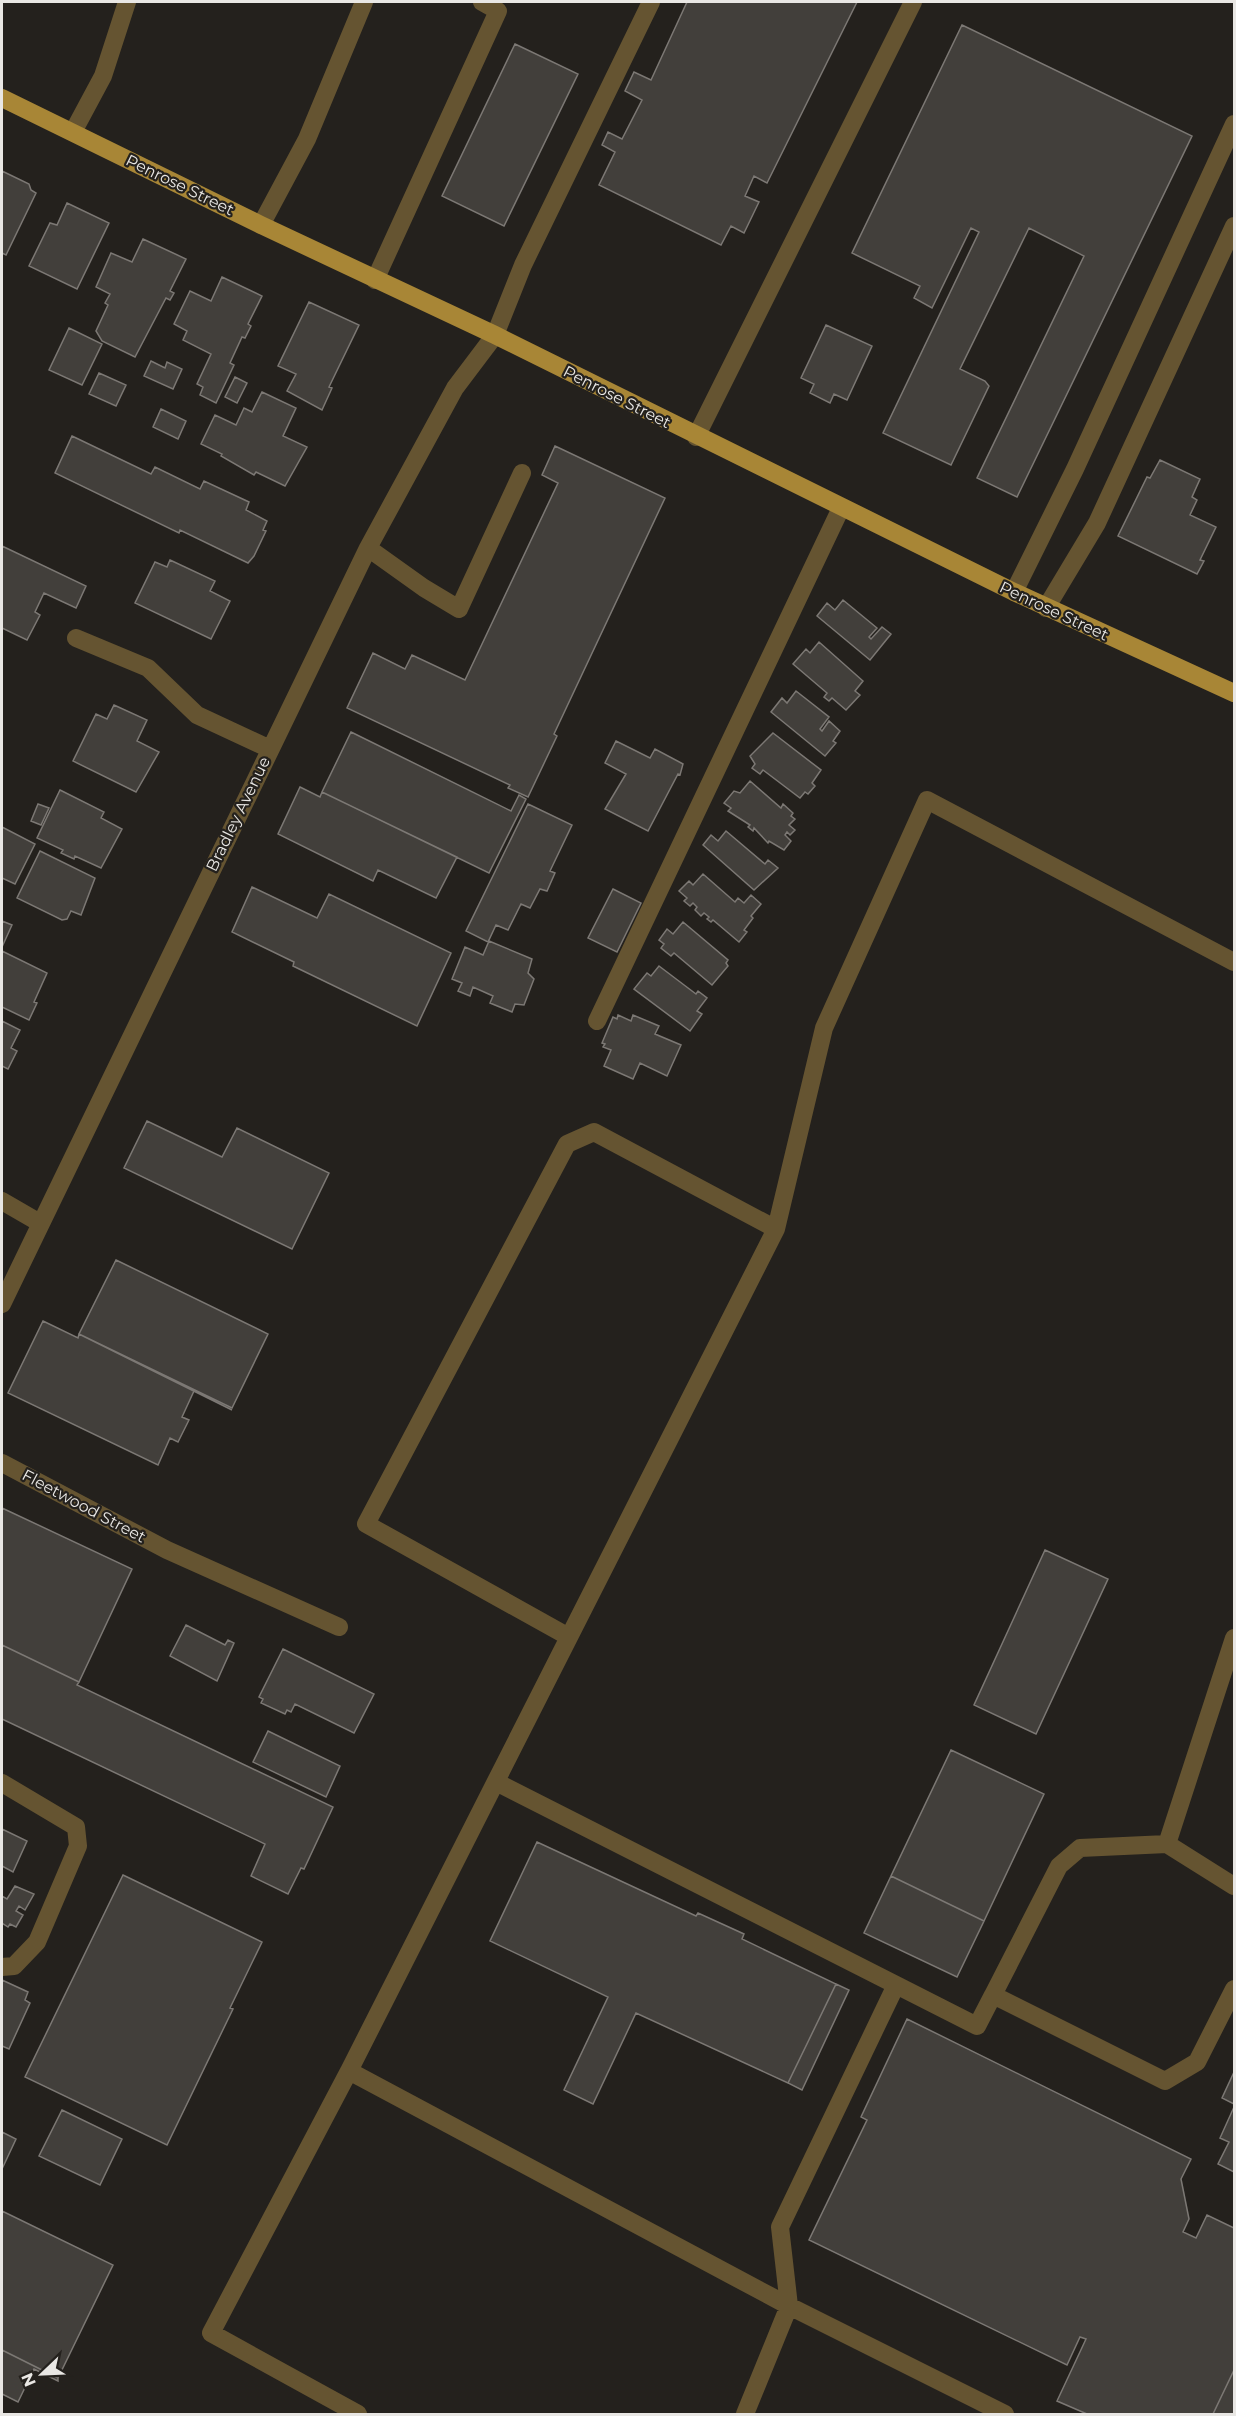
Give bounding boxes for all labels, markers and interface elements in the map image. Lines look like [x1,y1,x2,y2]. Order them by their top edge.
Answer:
street label: Penrose Street [123,151,238,220]
street label: Penrose Street [560,362,674,432]
street label: Penrose Street [996,577,1112,645]
street label: Bradley Avenue [202,754,274,874]
street label: Fleetwood Street [19,1465,150,1547]
north arrow [12,2344,72,2404]
text: N [17,2370,40,2389]

